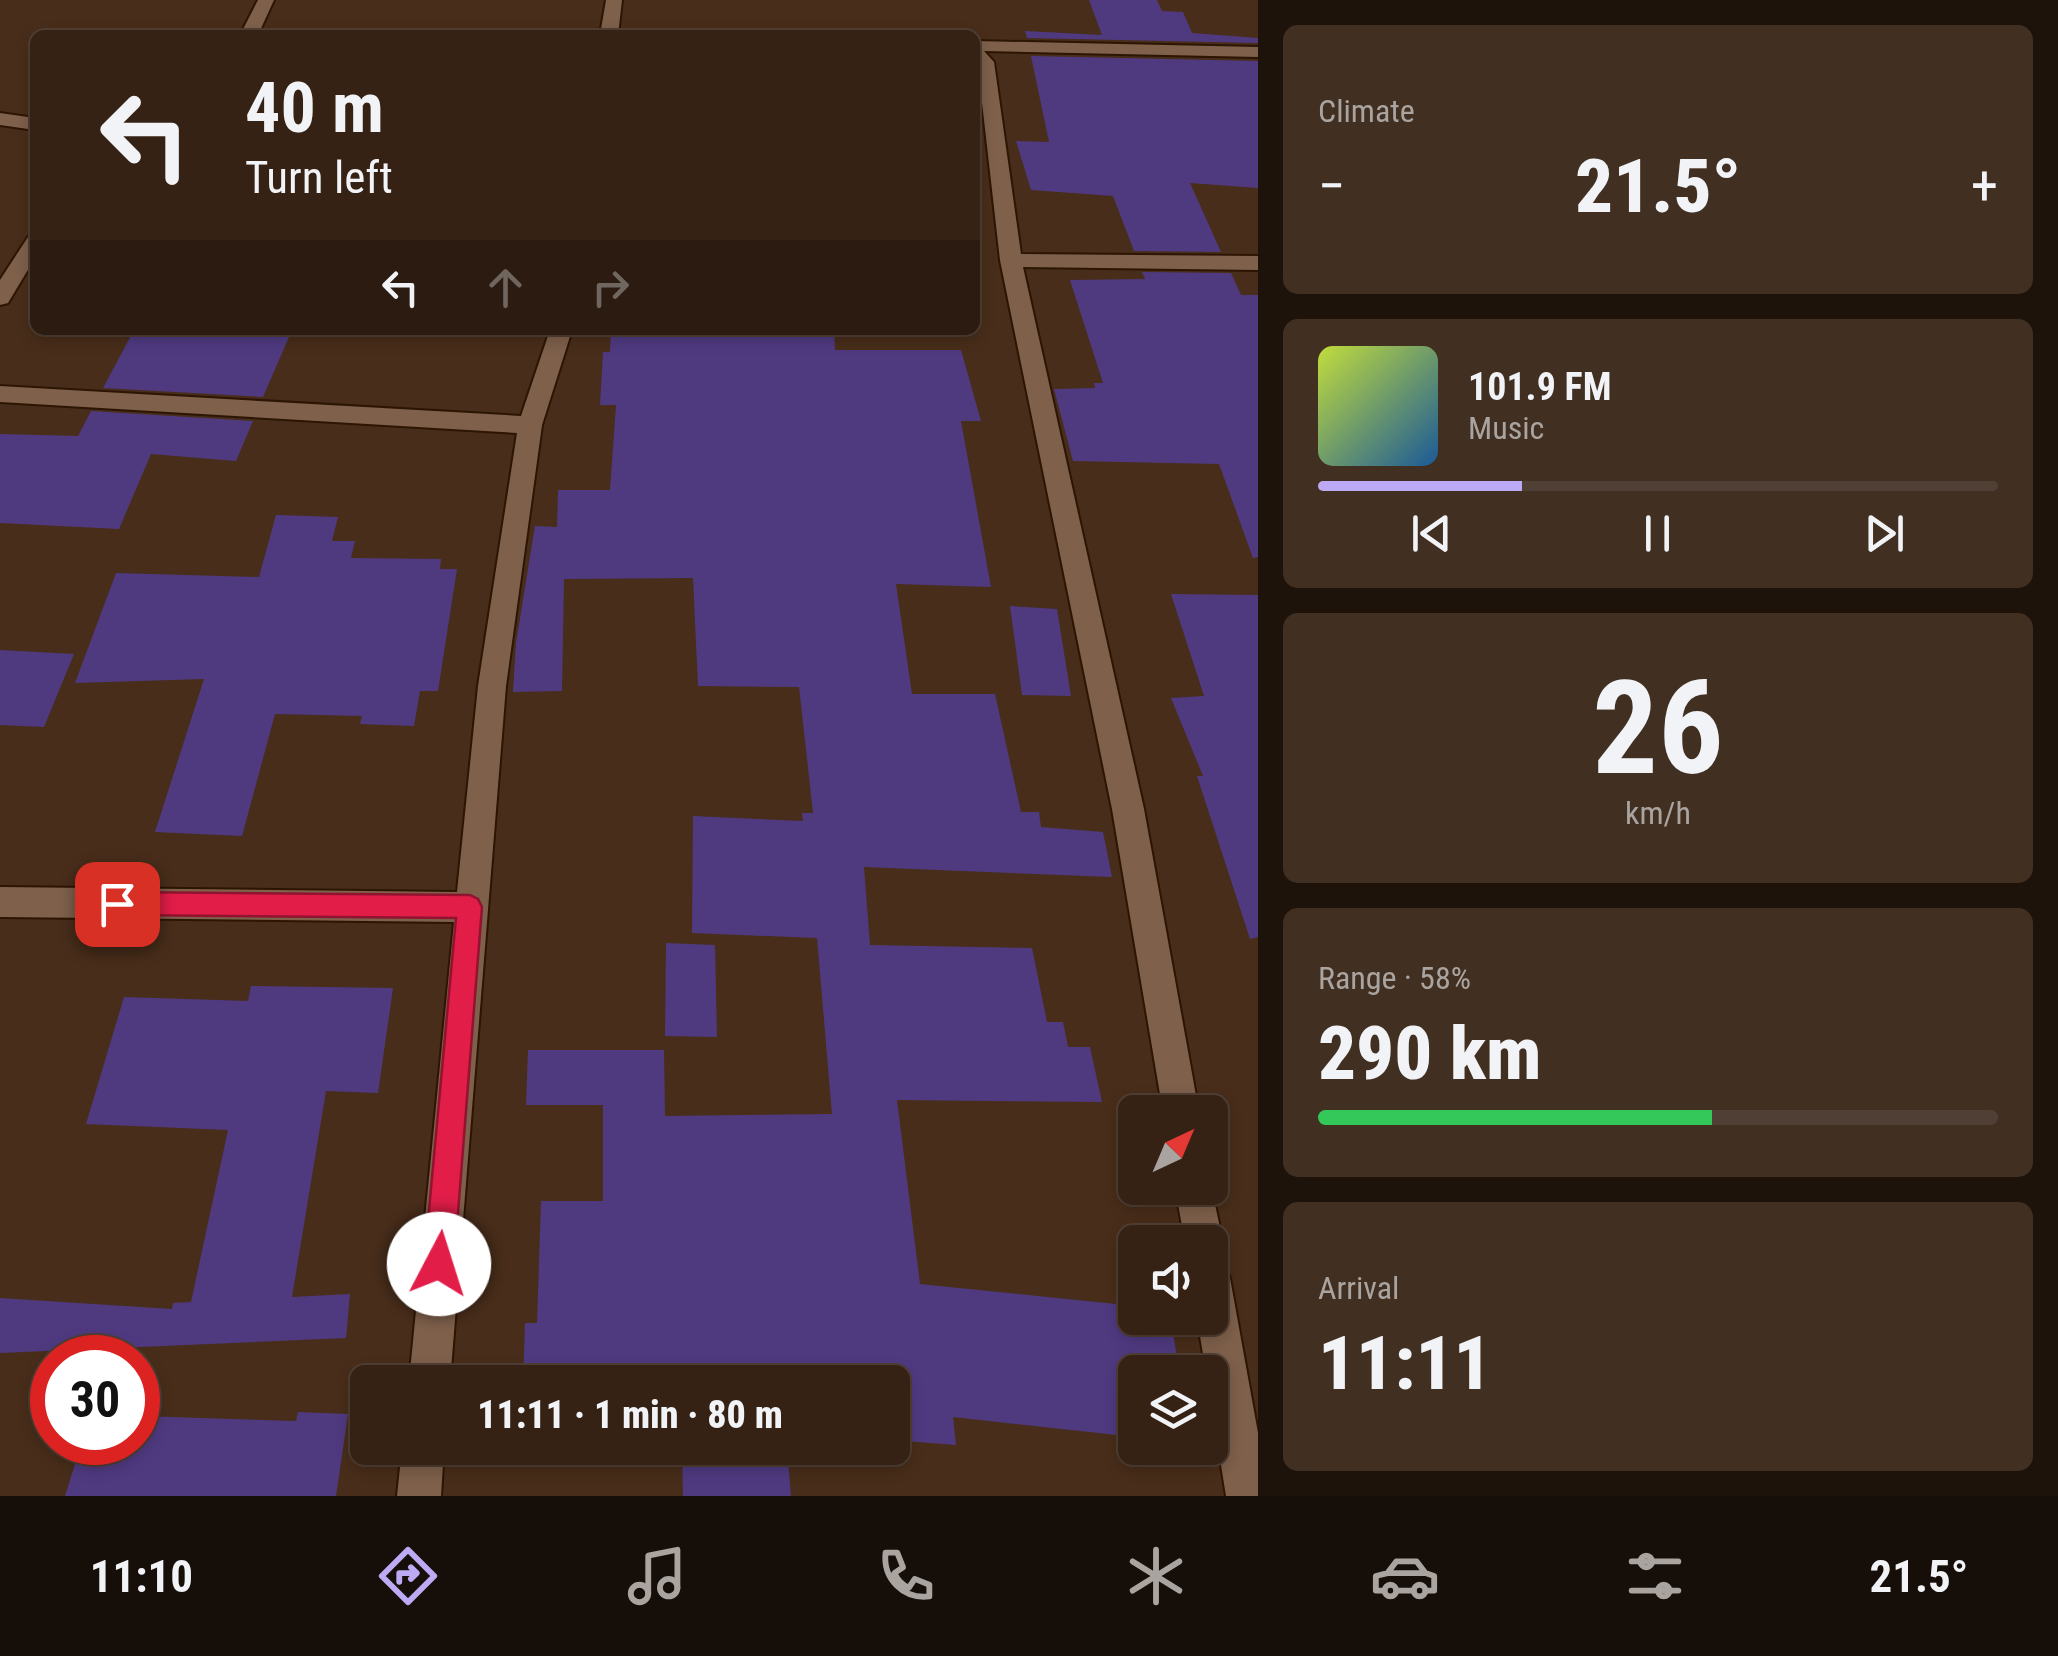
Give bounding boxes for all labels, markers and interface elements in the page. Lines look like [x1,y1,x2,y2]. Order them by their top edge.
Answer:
text: 40 m [245,67,384,149]
icon: left [80,70,210,200]
text: Climate [1318,92,1415,130]
text: 21.5° [1575,142,1741,230]
text: Turn left [245,151,393,204]
text: − [1318,154,1346,218]
text: + [1971,154,1998,218]
icon: left [373,260,428,315]
icon: ahead [478,260,533,315]
icon: right [583,260,638,315]
text: 101.9 FM [1468,365,1612,409]
text: Music [1468,409,1544,447]
icon: previous [1404,506,1459,561]
icon: pause [1630,506,1685,561]
icon: next [1857,506,1912,561]
text: 26 [1592,652,1724,805]
text: km/h [1625,794,1691,832]
pin [75,862,160,947]
icon: arrive [90,877,145,932]
text: Range · 58% [1318,959,1471,997]
text: 290 km [1318,1009,1541,1097]
north arrow [1118,1095,1228,1205]
map controls [1118,1095,1228,1465]
position arrow [387,1212,491,1316]
button: sound [1118,1225,1228,1335]
text: Arrival [1318,1269,1399,1307]
text: 11:11 [1318,1319,1492,1407]
speed limit sign: 30 [30,1335,160,1465]
button: layers [1118,1355,1228,1465]
text: 11:11 · 1 min · 80 m [477,1393,783,1437]
icon: directions [373,1541,443,1611]
icon: music [622,1541,692,1611]
icon: phone [871,1541,941,1611]
icon: climate [1121,1541,1191,1611]
icon: car [1370,1541,1440,1611]
icon: filters [1620,1541,1690,1611]
text: 11:10 [90,1550,193,1603]
text: 21.5° [1869,1550,1968,1603]

